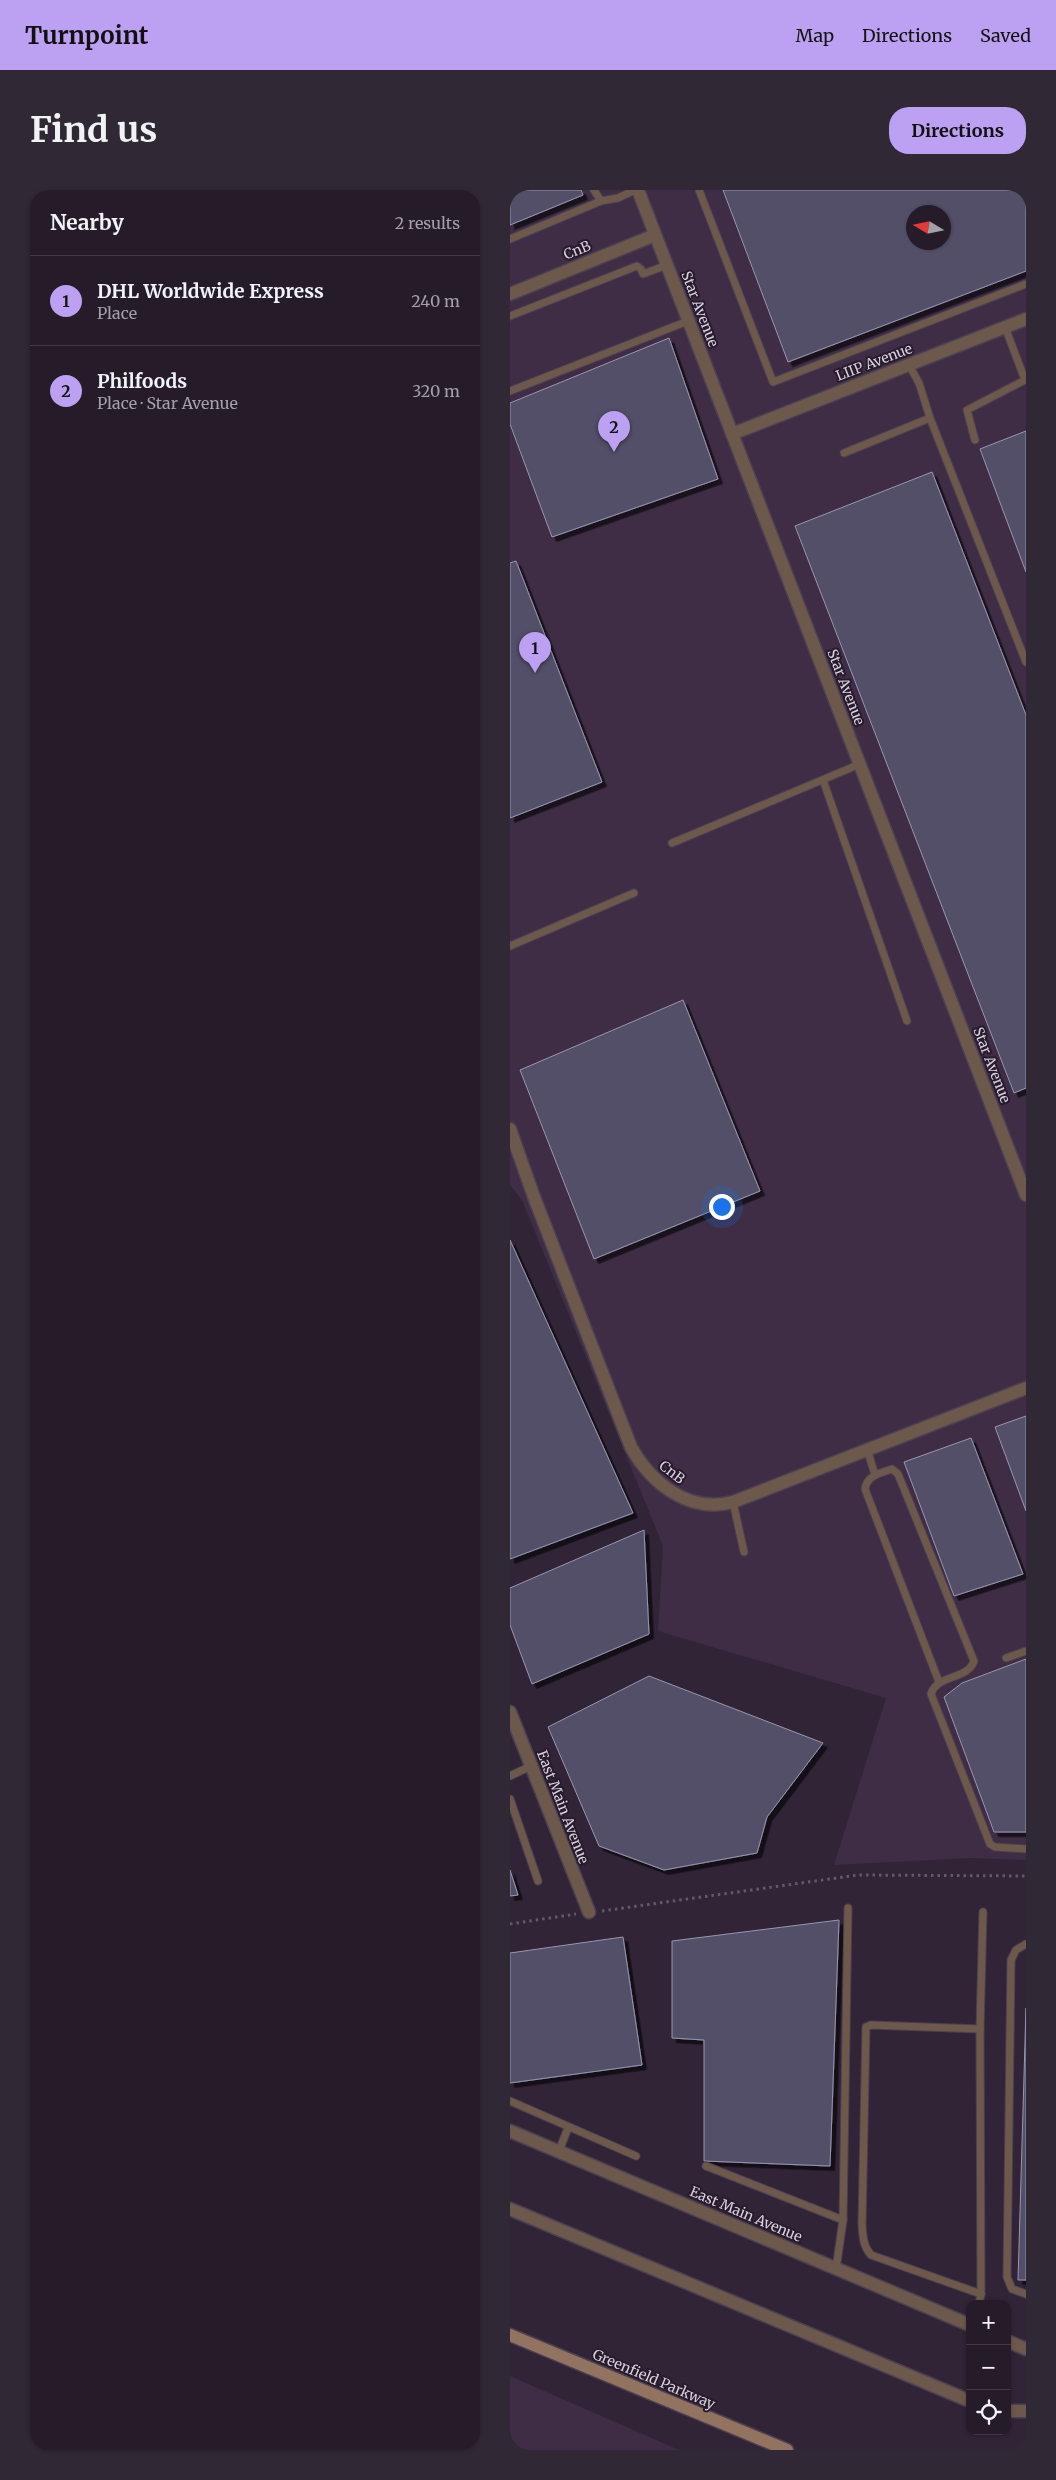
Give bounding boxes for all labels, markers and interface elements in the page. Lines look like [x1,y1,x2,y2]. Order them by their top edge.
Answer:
text: Turnpoint [25,20,148,51]
text: Map [796,24,834,47]
text: Directions [862,24,952,47]
text: Saved [980,24,1031,47]
button: Directions [889,107,1026,154]
text: Find us [30,108,157,152]
north arrow [906,205,951,250]
text: Nearby [50,209,124,236]
text: 2 results [395,213,460,233]
street label: CnB [561,236,593,264]
street label: Star Avenue [677,268,723,350]
text: DHL Worldwide Express [97,279,324,303]
text: 1 [62,291,70,311]
text: 240 m [411,291,460,311]
text: Place [97,303,137,323]
street label: LIIP Avenue [833,339,915,385]
text: Philfoods [97,369,187,393]
text: 2 [61,381,71,401]
text: 320 m [412,381,460,401]
text: Place · Star Avenue [97,393,238,413]
pin: 2 [598,411,630,452]
pin: 1 [519,632,551,673]
street label: Star Avenue [823,646,869,728]
street label: Star Avenue [969,1024,1015,1106]
your location [709,1194,735,1220]
street label: CnB [656,1456,688,1488]
street label: East Main Avenue [533,1748,593,1866]
street label: East Main Avenue [687,2182,805,2246]
map controls [966,2300,1011,2435]
button: + [966,2300,1011,2345]
street label: Greenfield Parkway [590,2345,719,2413]
button: − [966,2345,1011,2390]
button: locate [966,2390,1011,2435]

